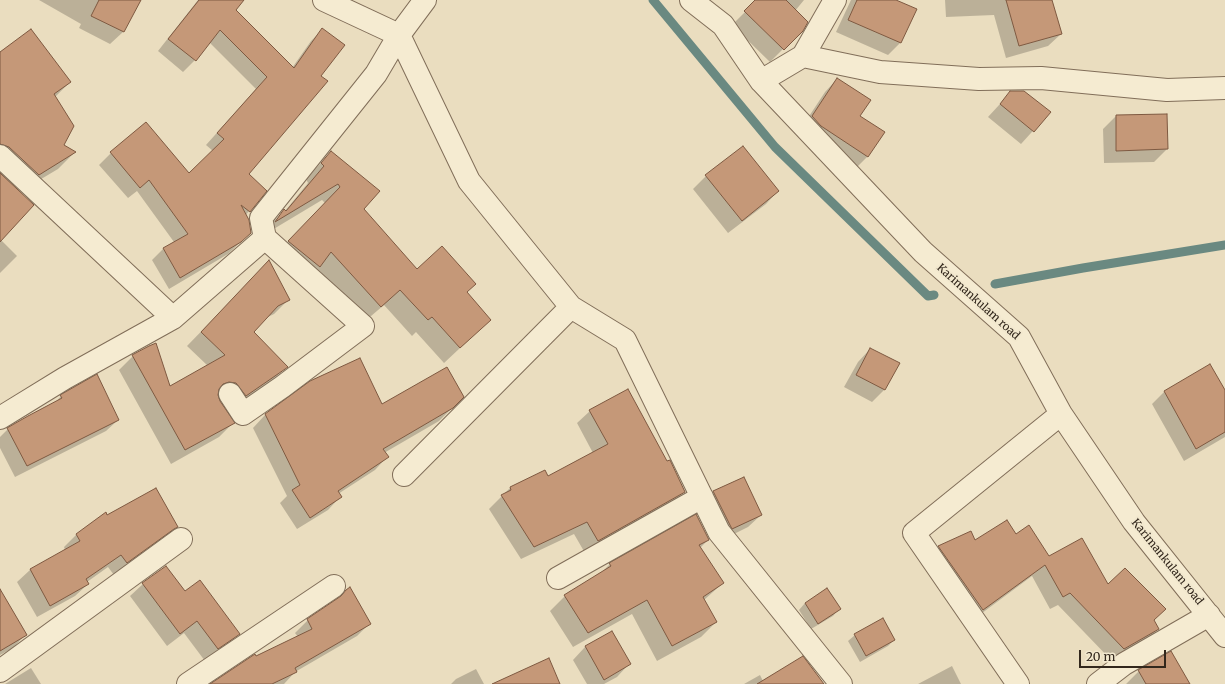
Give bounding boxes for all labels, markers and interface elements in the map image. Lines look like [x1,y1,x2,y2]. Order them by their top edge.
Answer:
street label: Karimankulam road [934,261,1022,343]
street label: Karimankulam road [1128,516,1206,608]
scale bar [1081,642,1168,668]
text: 20 m [1086,649,1115,664]

